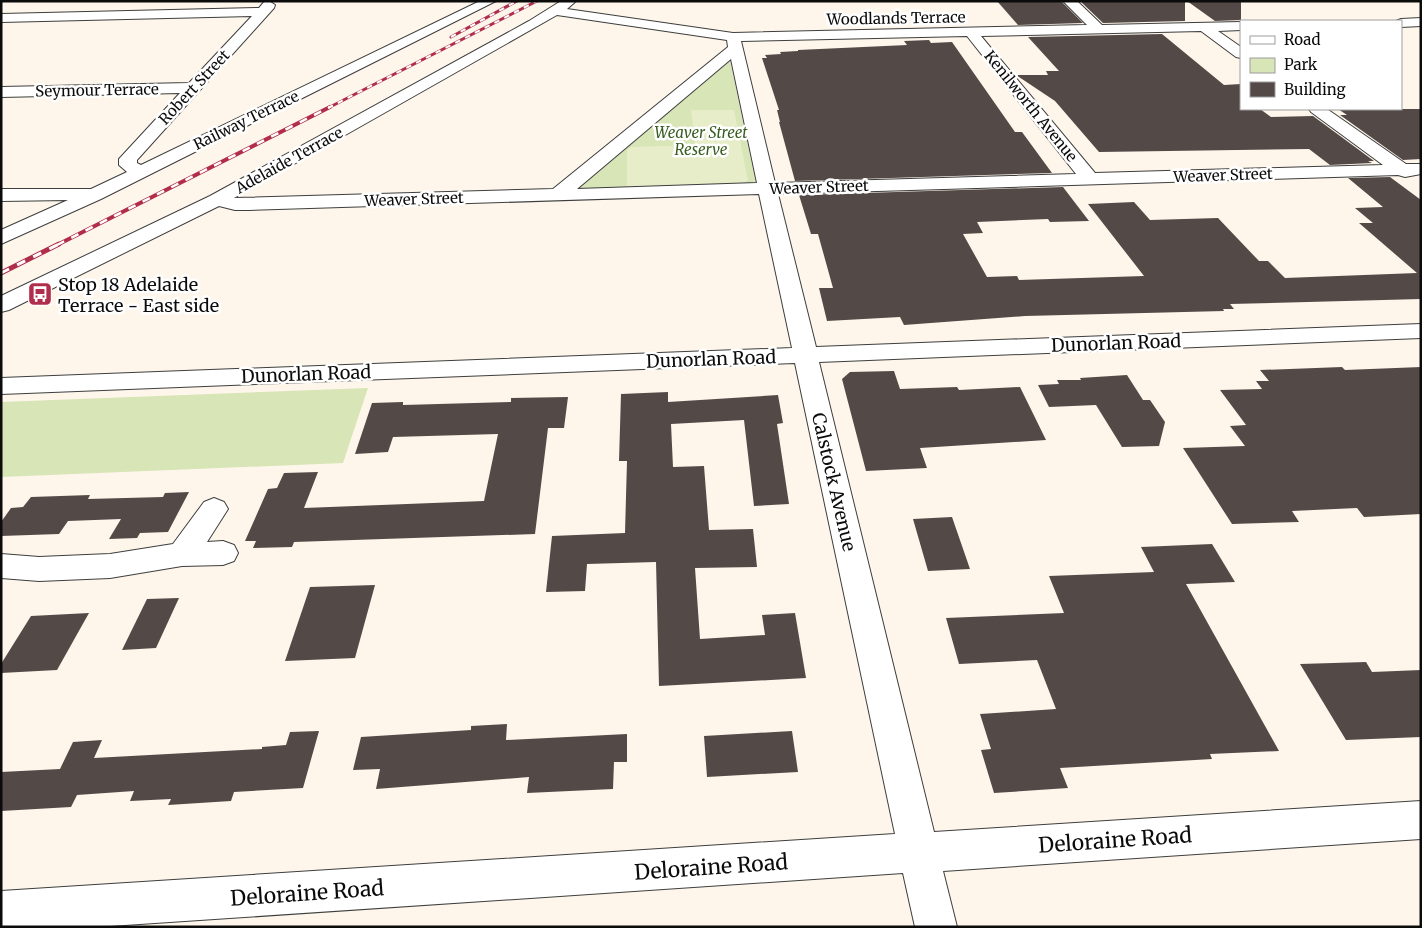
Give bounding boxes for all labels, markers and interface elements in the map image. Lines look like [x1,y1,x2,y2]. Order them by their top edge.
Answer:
street label: Woodlands Terrace [825,7,966,29]
legend [1240,20,1402,110]
text: Road [1284,30,1320,49]
street label: Robert Street [155,46,234,128]
street label: Kenilworth Avenue [980,47,1082,166]
text: Park [1284,55,1318,74]
street label: Seymour Terrace [35,79,159,101]
text: Building [1284,80,1346,99]
street label: Railway Terrace [190,86,302,154]
street label: Adelaide Terrace [231,123,346,198]
park label: Weaver Street Reserve [655,123,748,159]
street label: Weaver Street [1172,164,1273,186]
street label: Weaver Street [768,176,869,198]
street label: Weaver Street [363,188,464,210]
place label: Stop 18 Adelaide Terrace - East side [58,273,219,317]
bus stop icon: Stop 18 Adelaide Terrace - East side [27,281,53,307]
street label: Dunorlan Road [1051,329,1182,357]
street label: Dunorlan Road [646,345,777,373]
street label: Dunorlan Road [241,360,372,388]
street label: Calstock Avenue [807,411,861,553]
street label: Deloraine Road [1037,821,1193,859]
street label: Deloraine Road [633,848,789,886]
street label: Deloraine Road [229,874,385,912]

